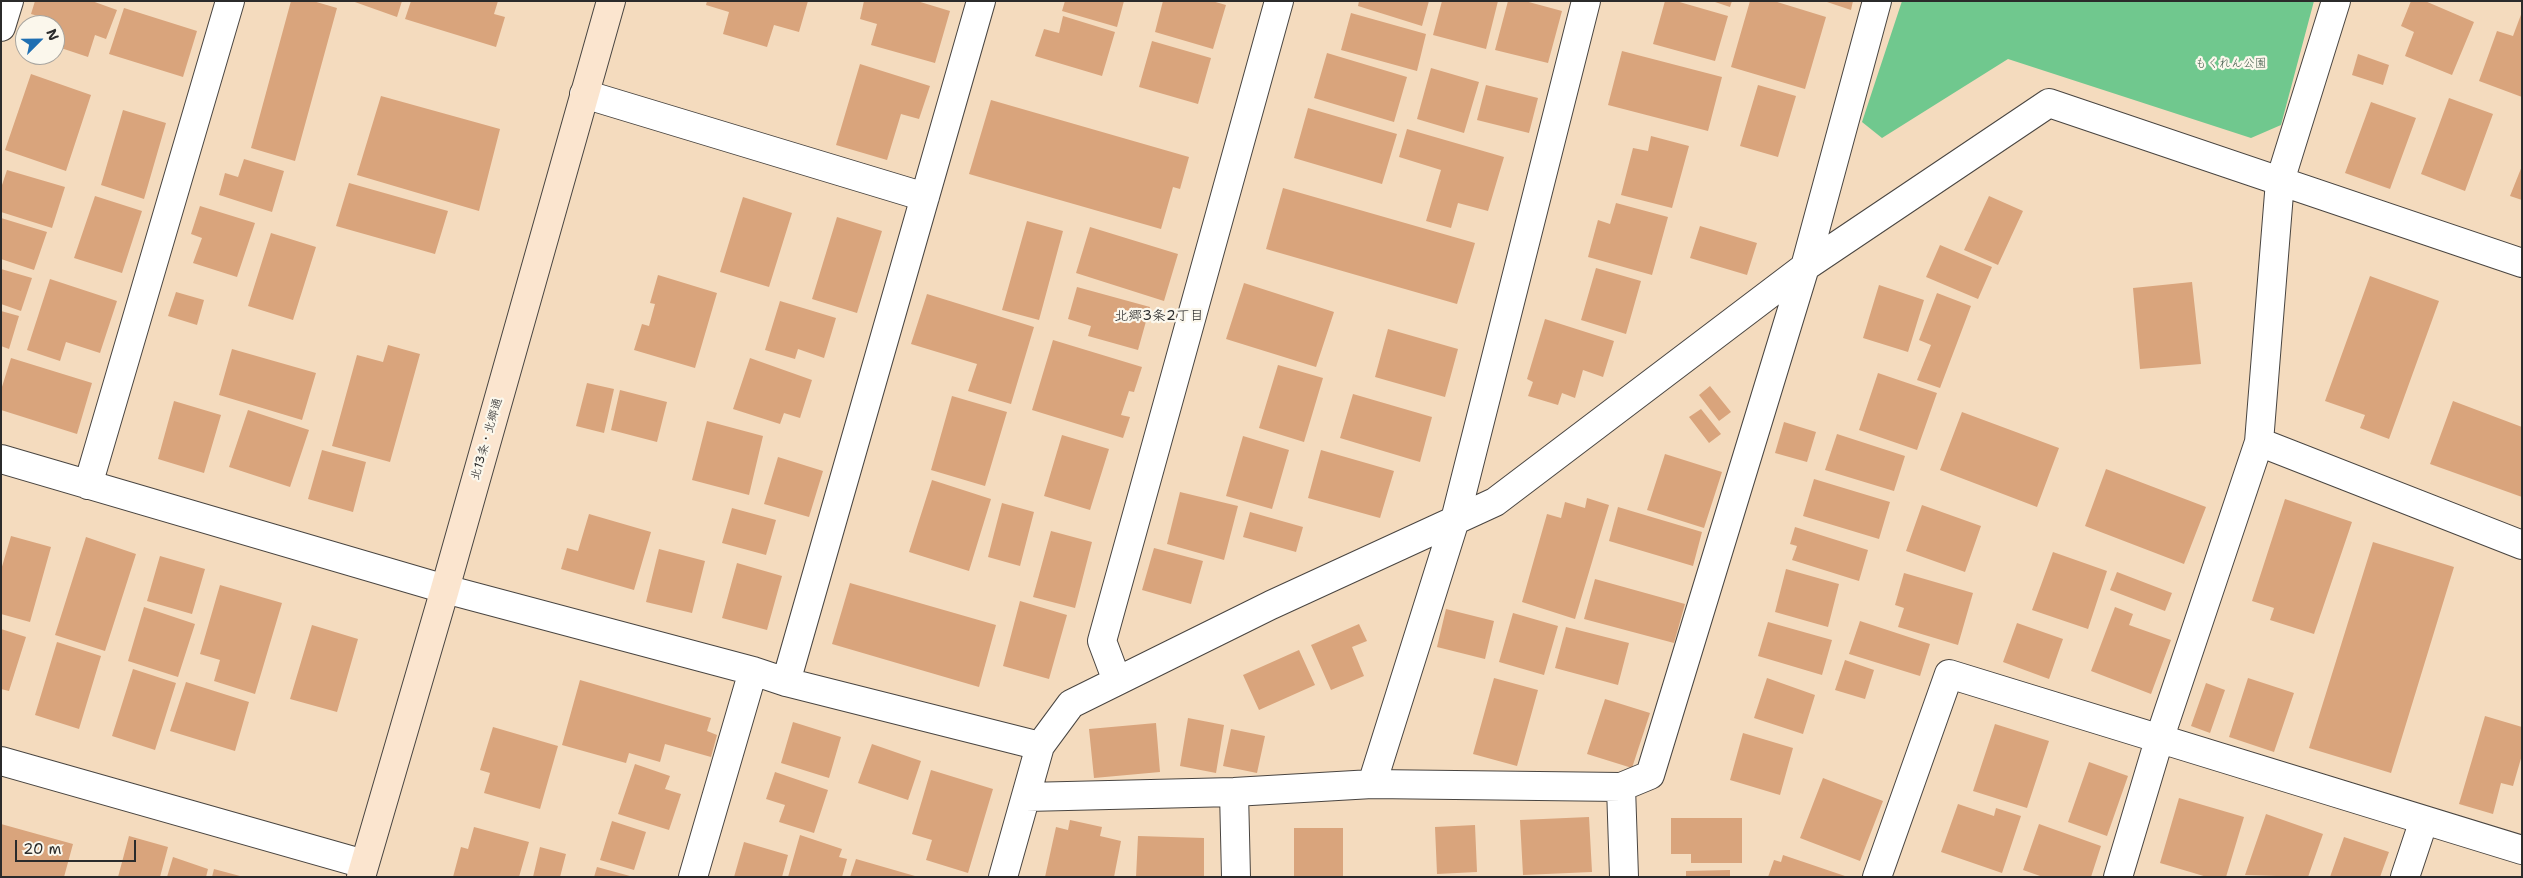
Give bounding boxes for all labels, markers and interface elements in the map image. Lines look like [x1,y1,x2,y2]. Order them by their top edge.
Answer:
north arrow [15,15,65,65]
text: N [42,26,63,43]
park label: もくれん公園 [2195,57,2267,71]
district label: 北郷3条2丁目 [1114,308,1204,324]
street label: 北13条・北郷通 [468,396,506,482]
scale bar [18,830,139,862]
text: 20 m [23,839,62,859]

